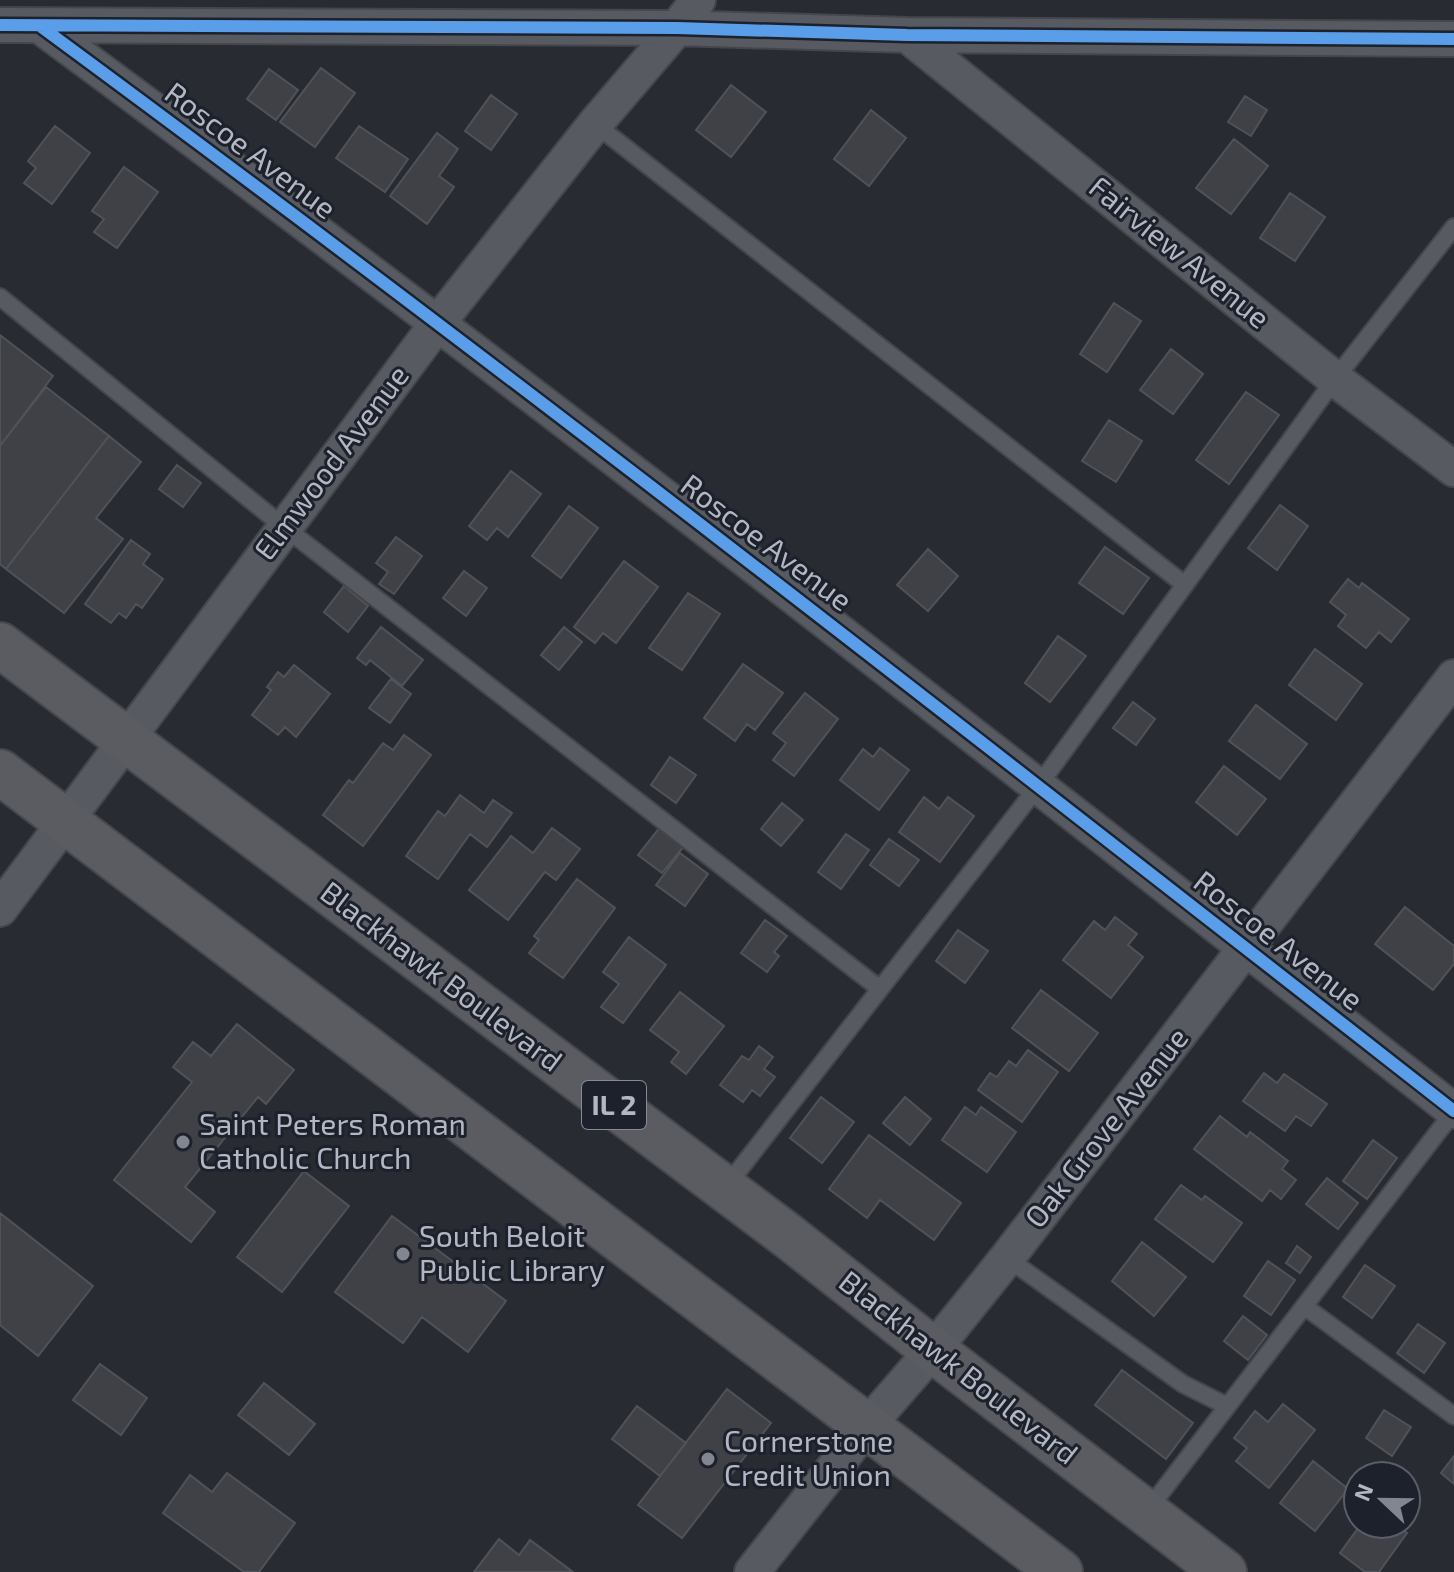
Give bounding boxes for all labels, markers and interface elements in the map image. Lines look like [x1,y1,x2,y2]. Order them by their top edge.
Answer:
street label: Roscoe Avenue [159,73,344,225]
street label: Fairview Avenue [1083,168,1278,335]
street label: Elmwood Avenue [245,357,415,566]
street label: Roscoe Avenue [675,465,860,617]
street label: Roscoe Avenue [1187,862,1371,1017]
street label: Blackhawk Boulevard [314,873,570,1078]
street label: Oak Grove Avenue [1016,1020,1195,1234]
road number: IL 2 [582,1081,646,1129]
place label: Saint Peters Roman Catholic Church [199,1105,466,1175]
marker: Saint Peters Roman Catholic Church [174,1133,192,1151]
place label: South Beloit Public Library [419,1217,605,1287]
marker: South Beloit Public Library [394,1245,412,1263]
street label: Blackhawk Boulevard [833,1262,1086,1471]
place label: Cornerstone Credit Union [724,1422,893,1492]
marker: Cornerstone Credit Union [699,1450,717,1468]
north arrow [1342,1460,1422,1540]
text: N [1347,1480,1378,1504]

